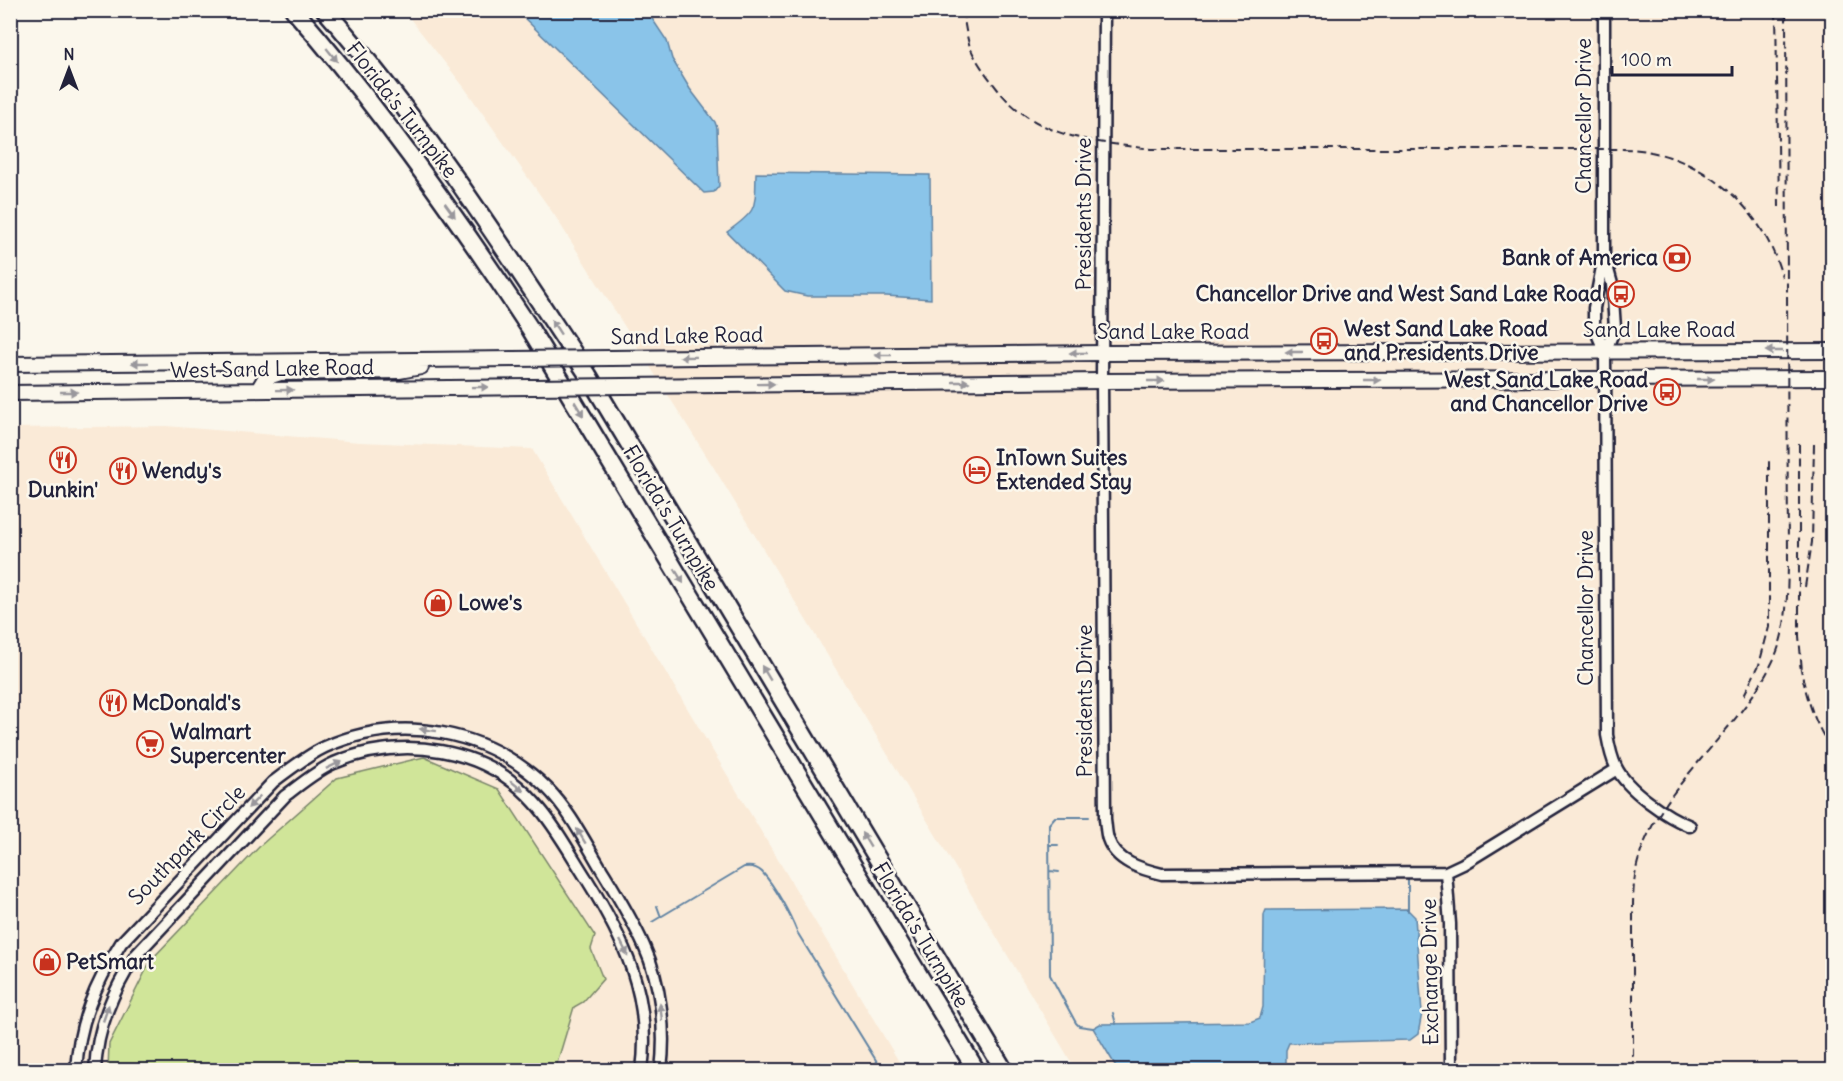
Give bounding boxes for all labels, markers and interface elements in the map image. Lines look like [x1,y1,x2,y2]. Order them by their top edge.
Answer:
street label: Florida's Turnpike [341,36,464,183]
street label: Chancellor Drive [1570,38,1597,194]
north arrow [39,39,99,99]
scale bar [1612,39,1732,77]
text: N [63,44,75,64]
one-way arrow [325,47,338,62]
text: 100 m [1621,48,1672,71]
street label: Presidents Drive [1070,138,1097,290]
one-way arrow [444,202,456,218]
bank icon: Bank of America [1662,243,1692,273]
place label: Bank of America [1502,244,1658,271]
bus stop icon: Chancellor Drive and West Sand Lake Road [1606,279,1636,309]
place label: Chancellor Drive and West Sand Lake Road [1196,280,1603,307]
place label: West Sand Lake Road and Presidents Drive [1344,315,1548,366]
street label: Sand Lake Road [1583,316,1735,343]
street label: Sand Lake Road [1097,318,1249,345]
one-way arrow [551,319,562,335]
street label: Sand Lake Road [610,321,763,350]
bus stop icon: West Sand Lake Road and Presidents Drive [1309,326,1339,356]
one-way arrow [1765,346,1784,356]
one-way arrow [1069,348,1088,358]
one-way arrow [1285,348,1304,357]
one-way arrow [874,350,893,360]
one-way arrow [679,352,698,362]
street label: West Sand Lake Road [170,353,374,384]
one-way arrow [131,358,150,368]
place label: West Sand Lake Road and Chancellor Drive [1444,366,1649,417]
one-way arrow [1696,374,1715,384]
one-way arrow [1362,375,1381,385]
one-way arrow [1146,376,1165,386]
one-way arrow [951,377,970,387]
bus stop icon: West Sand Lake Road and Chancellor Drive [1652,377,1682,407]
one-way arrow [756,379,775,389]
one-way arrow [470,382,489,392]
one-way arrow [275,385,294,395]
one-way arrow [59,387,78,397]
one-way arrow [574,401,584,418]
street label: Florida's Turnpike [617,440,726,596]
place label: InTown Suites Extended Stay [996,444,1132,495]
restaurant icon: Dunkin' [48,445,78,475]
hotel icon: InTown Suites Extended Stay [962,455,992,485]
restaurant icon: Wendy's [108,456,138,486]
place label: Wendy's [142,457,222,484]
place label: Dunkin' [28,476,98,503]
street label: Chancellor Drive [1572,530,1599,686]
one-way arrow [674,568,685,584]
shop icon: Lowe's [423,588,453,618]
place label: Lowe's [458,589,523,616]
street label: Presidents Drive [1071,625,1098,777]
one-way arrow [761,664,771,681]
restaurant icon: McDonald's [98,688,128,718]
place label: McDonald's [132,689,241,716]
place label: Walmart Supercenter [170,718,286,769]
one-way arrow [418,725,437,735]
supermarket icon: Walmart Supercenter [135,729,165,759]
one-way arrow [325,760,342,769]
street label: Southpark Circle [122,779,251,910]
one-way arrow [509,780,525,793]
one-way arrow [248,794,262,808]
one-way arrow [576,828,587,844]
one-way arrow [861,832,872,848]
street label: Florida's Turnpike [867,857,976,1013]
street label: Exchange Drive [1415,898,1444,1046]
one-way arrow [620,939,629,956]
shop icon: PetSmart [32,947,62,977]
place label: PetSmart [66,948,155,975]
one-way arrow [656,1003,665,1022]
one-way arrow [101,1004,111,1022]

